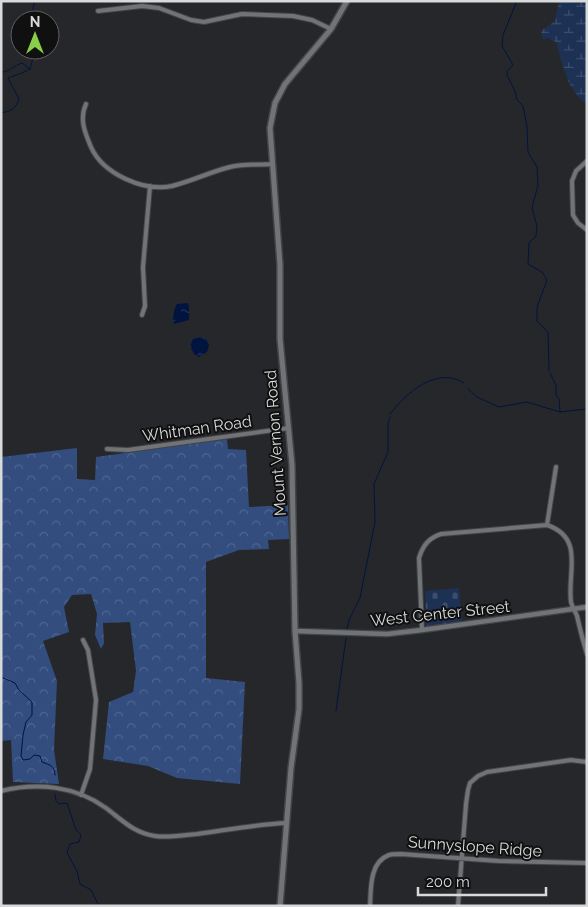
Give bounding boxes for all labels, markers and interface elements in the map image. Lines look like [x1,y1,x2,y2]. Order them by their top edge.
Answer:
north arrow [10,10,60,60]
text: N [30,14,40,30]
street label: Mount Vernon Road [261,369,290,517]
street label: Whitman Road [141,411,253,446]
street label: West Center Street [369,597,511,630]
street label: Sunnyslope Ridge [407,832,543,861]
scale bar [418,864,546,896]
text: 200 m [426,873,470,891]

